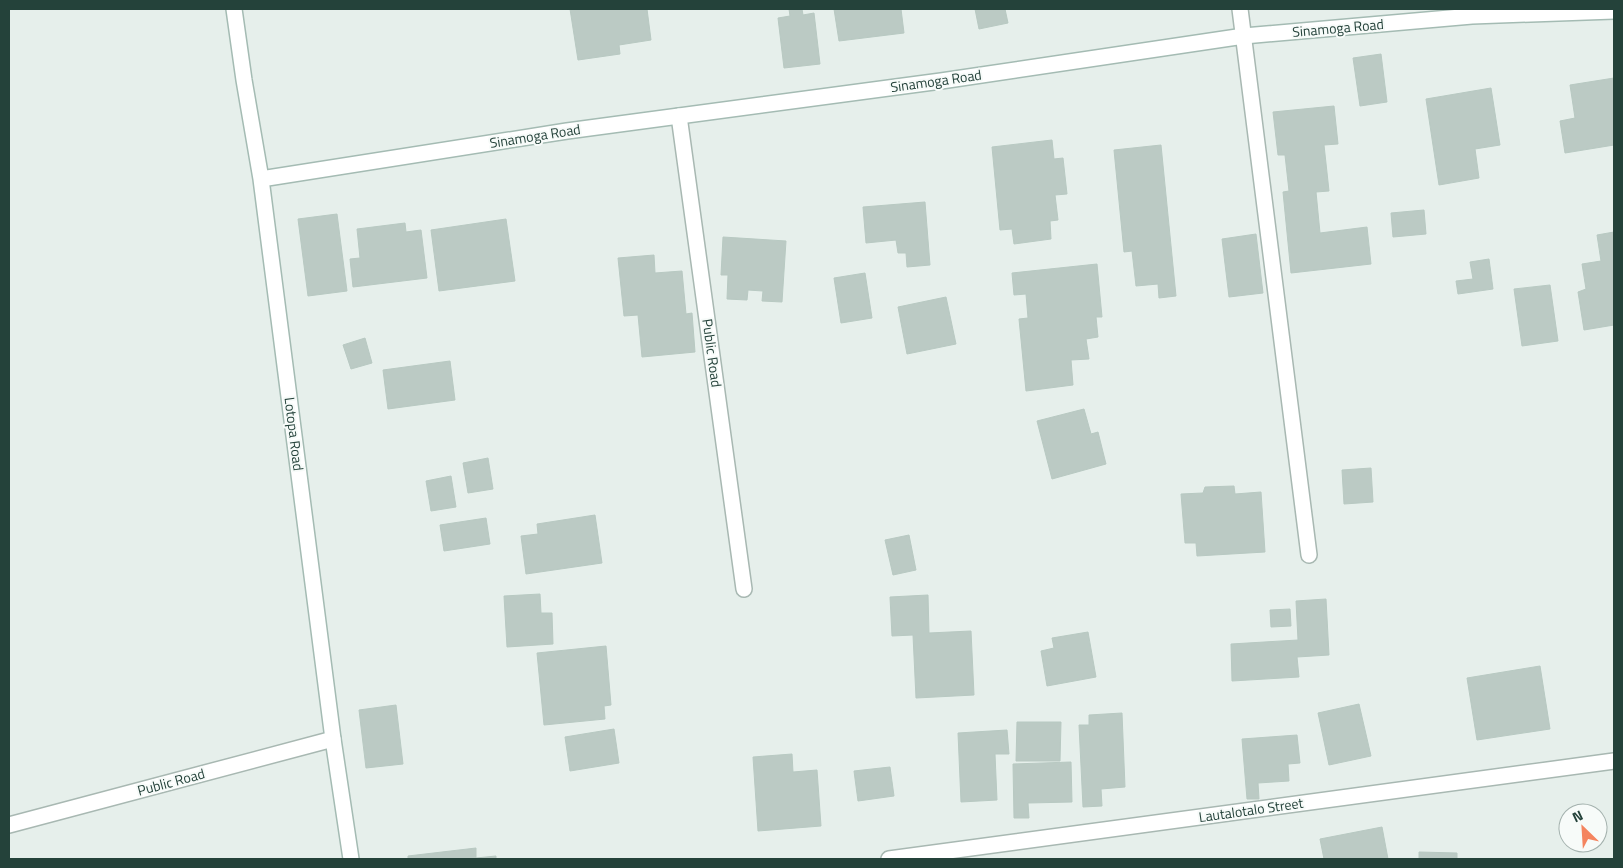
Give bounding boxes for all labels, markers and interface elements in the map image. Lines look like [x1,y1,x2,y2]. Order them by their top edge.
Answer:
street label: Sinamoga Road [1291,13,1385,42]
street label: Sinamoga Road [889,64,983,97]
street label: Sinamoga Road [488,118,582,153]
street label: Public Road [697,317,728,389]
street label: Lotopa Road [280,396,309,472]
street label: Public Road [135,762,207,801]
street label: Lautalotalo Street [1197,792,1305,827]
north arrow [1558,803,1608,853]
text: N [1568,804,1586,827]

